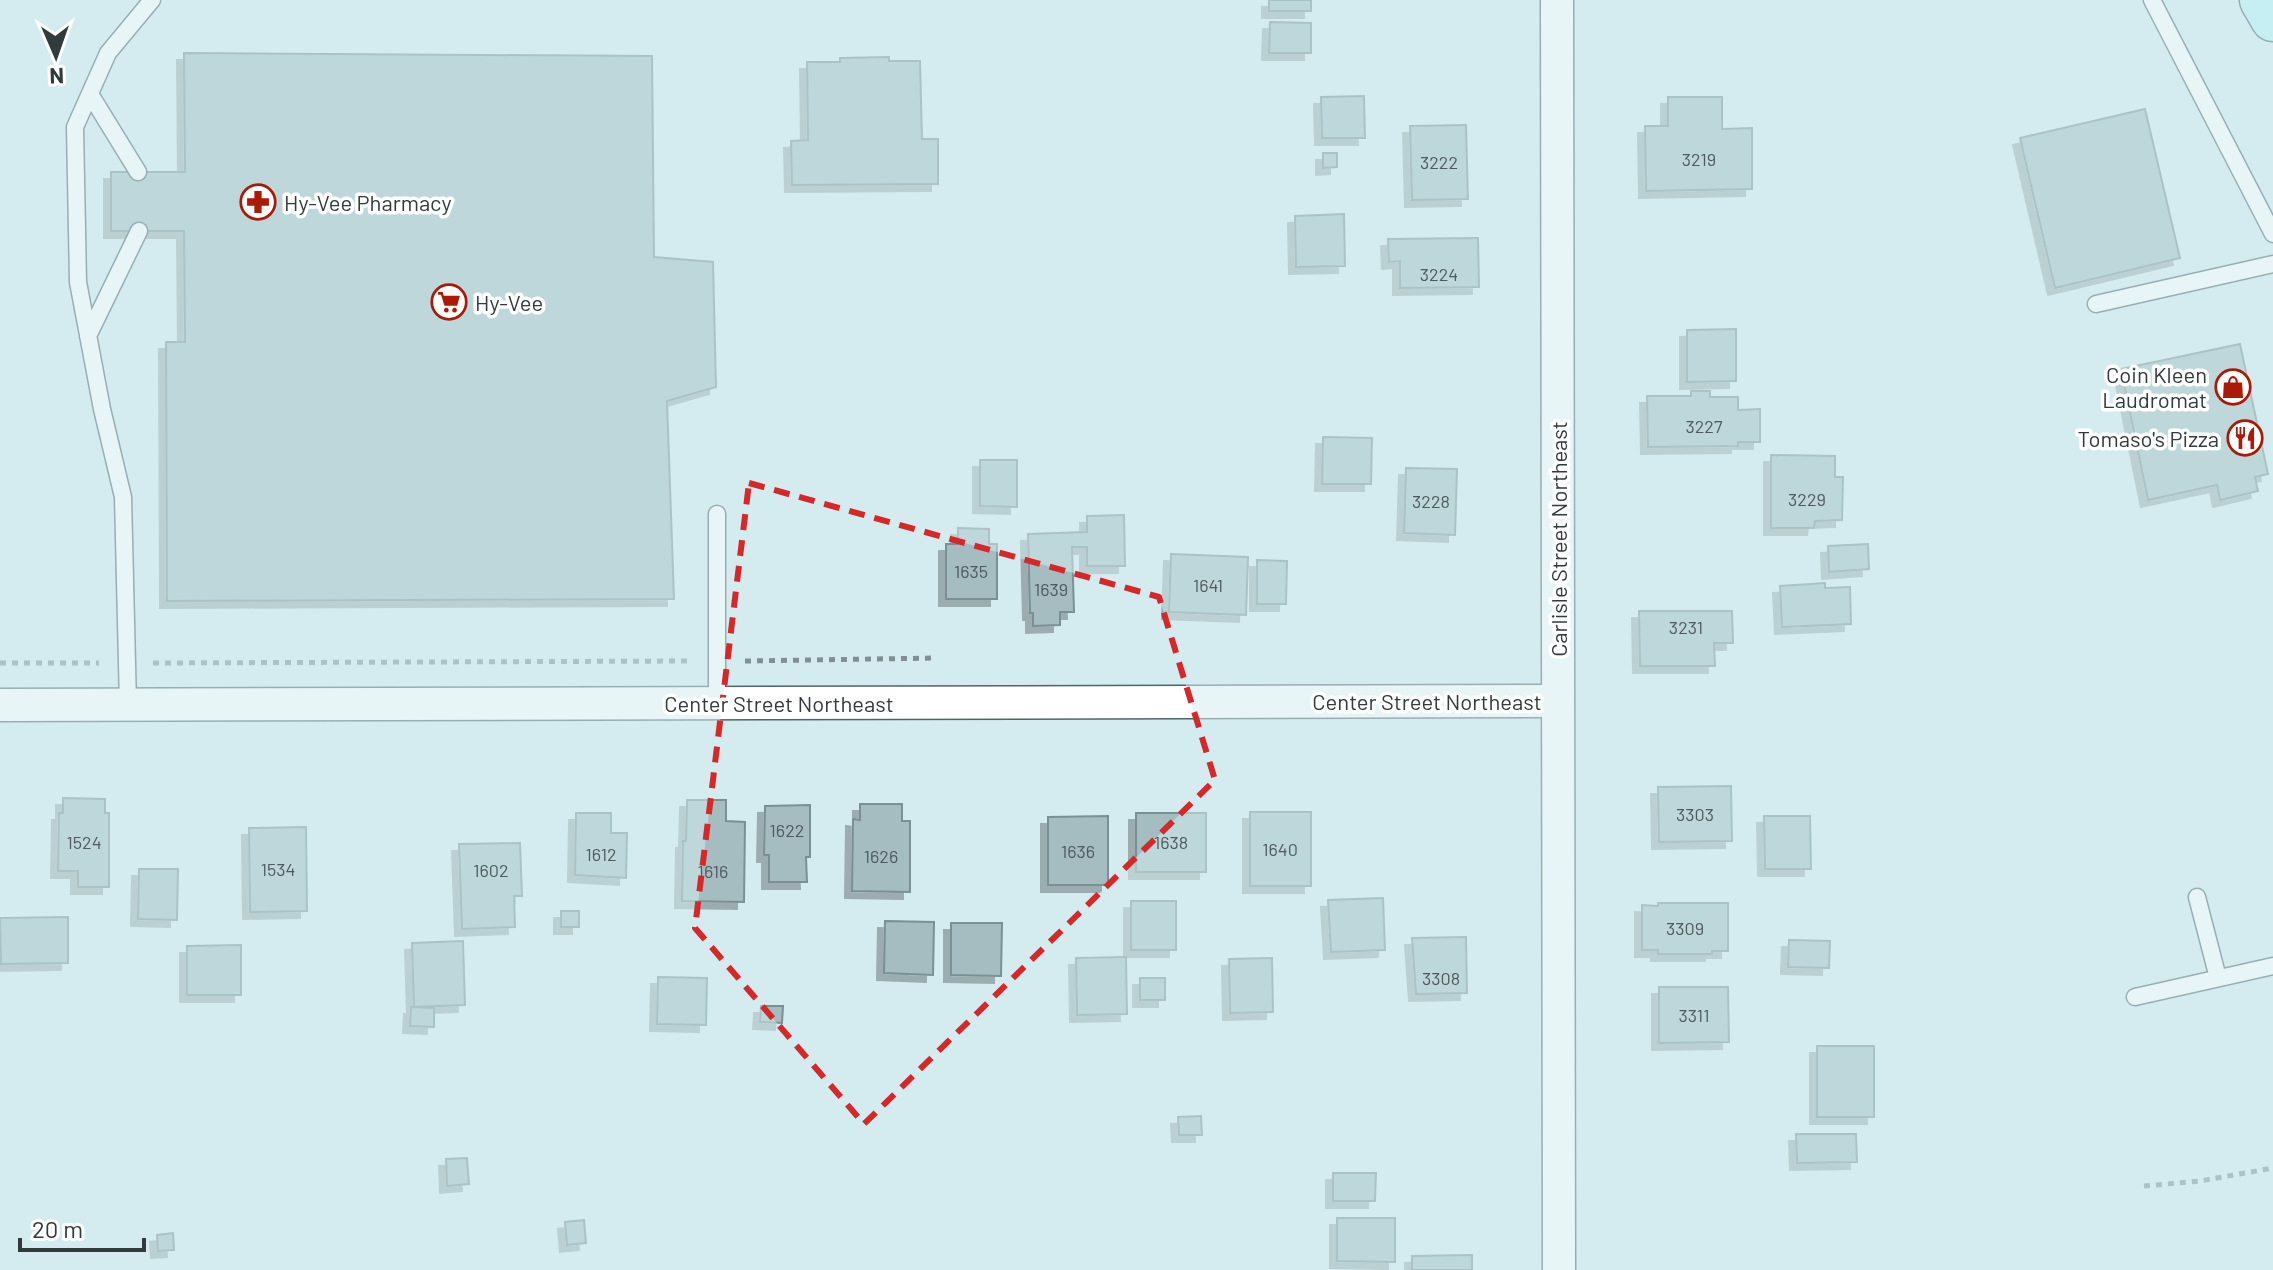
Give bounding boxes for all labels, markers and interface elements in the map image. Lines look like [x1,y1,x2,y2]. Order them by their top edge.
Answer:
north arrow [16,16,96,96]
text: N [49,64,65,90]
house number: 3219 [1682,148,1716,170]
house number: 3222 [1420,151,1458,173]
pharmacy icon: Hy-Vee Pharmacy [239,183,277,221]
place label: Hy-Vee Pharmacy [284,189,452,215]
house number: 3224 [1420,263,1458,285]
supermarket icon: Hy-Vee [430,283,468,321]
place label: Hy-Vee [475,289,543,315]
place label: Coin Kleen Laudromat [2102,361,2207,412]
shop icon: Coin Kleen Laudromat [2214,368,2252,406]
house number: 3227 [1685,415,1723,437]
restaurant icon: Tomaso's Pizza [2226,419,2264,457]
street label: Carlisle Street Northeast [1545,421,1571,657]
place label: Tomaso's Pizza [2078,425,2219,451]
house number: 3229 [1788,488,1826,510]
house number: 3228 [1412,490,1450,512]
house number: 1635 [954,560,988,582]
house number: 1641 [1193,574,1223,596]
house number: 1639 [1034,578,1068,600]
house number: 3231 [1669,616,1703,638]
street label: Center Street Northeast [1312,688,1542,714]
street label: Center Street Northeast [664,690,894,716]
house number: 3303 [1676,803,1714,825]
house number: 1622 [770,819,804,841]
house number: 1524 [66,831,102,853]
house number: 1638 [1154,831,1188,853]
house number: 1640 [1262,838,1298,860]
house number: 1636 [1061,840,1095,862]
house number: 1612 [585,843,617,865]
house number: 1626 [864,845,898,867]
house number: 1534 [261,858,295,880]
house number: 1602 [473,859,509,881]
house number: 1616 [698,860,728,882]
house number: 3309 [1666,917,1704,939]
house number: 3308 [1422,967,1460,989]
house number: 3311 [1678,1004,1710,1026]
scale bar [20,1202,144,1252]
text: 20 m [32,1214,83,1243]

